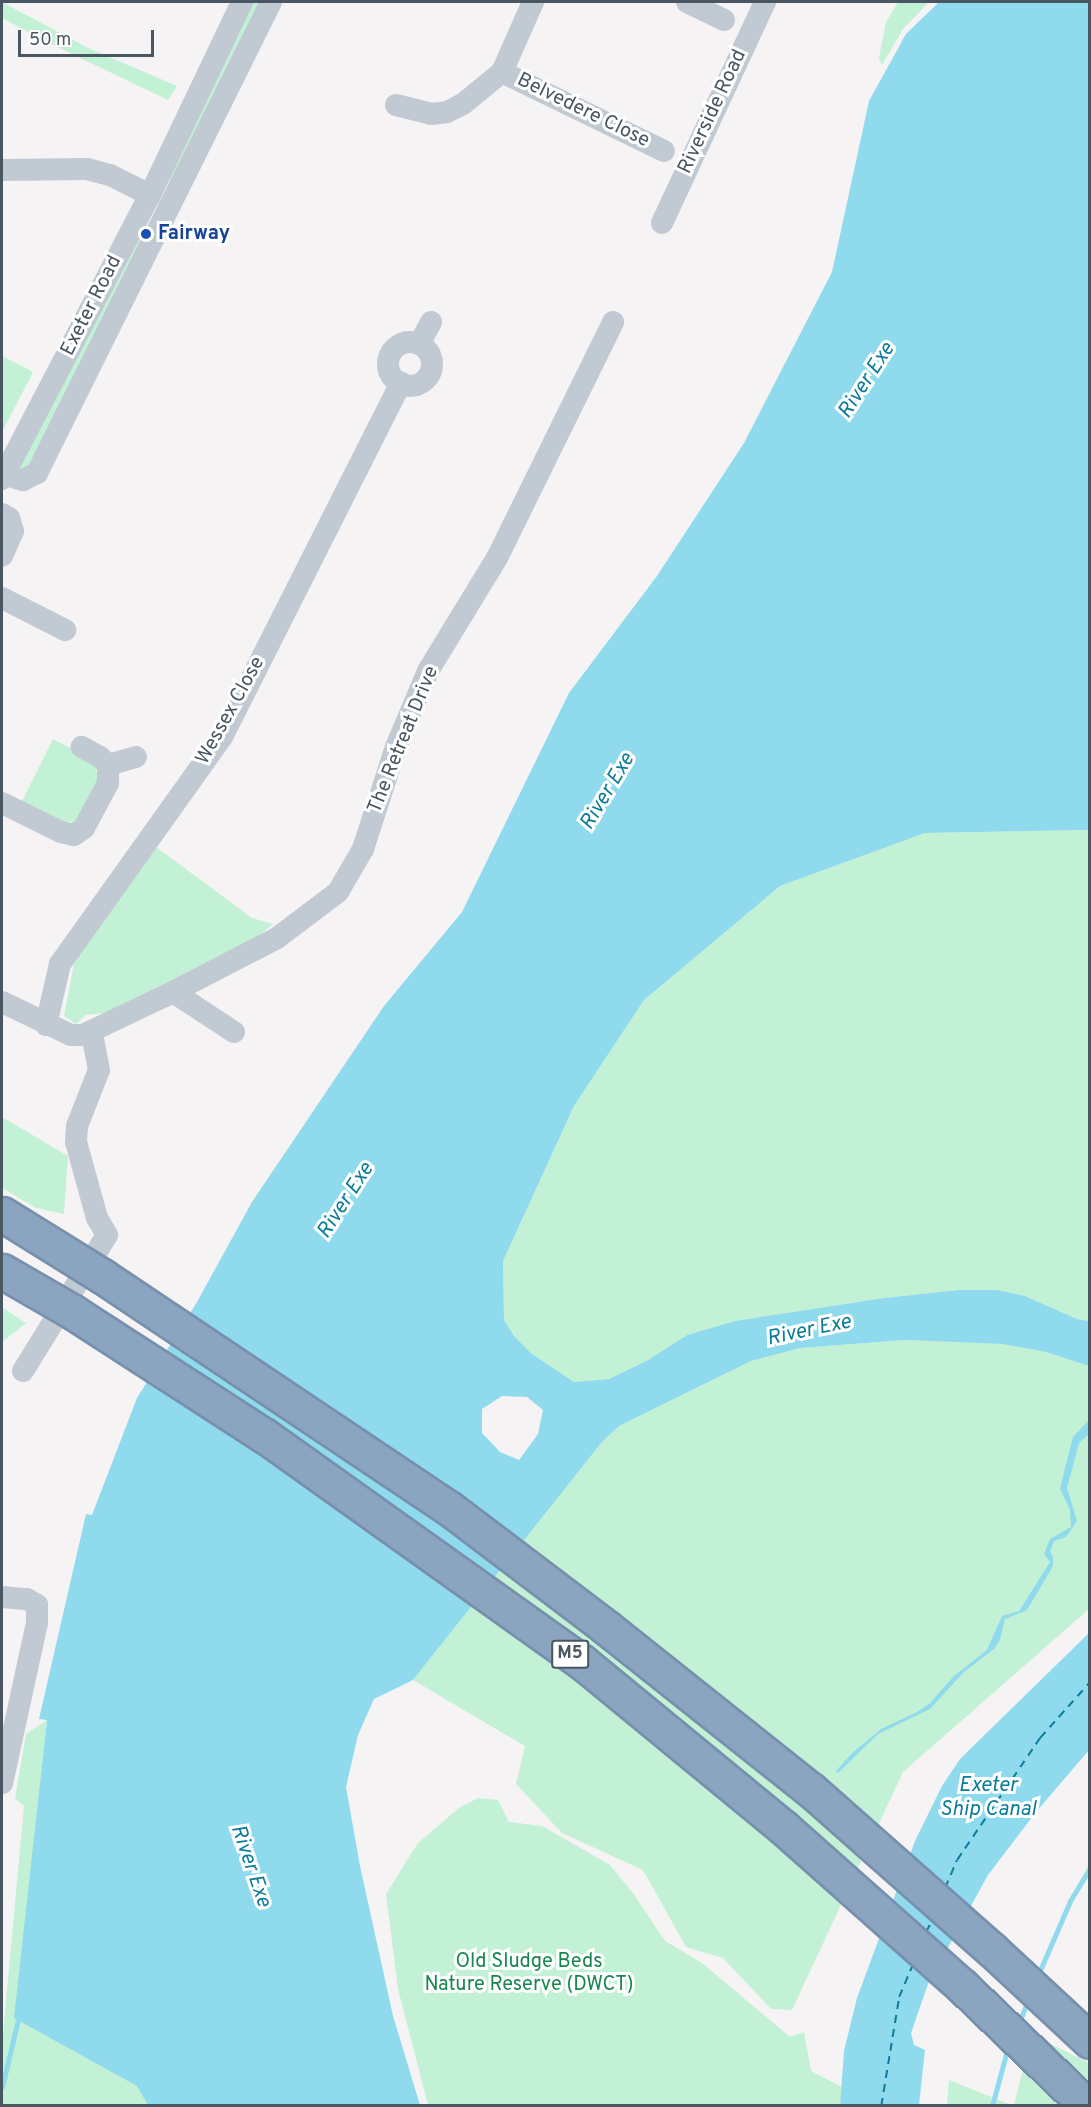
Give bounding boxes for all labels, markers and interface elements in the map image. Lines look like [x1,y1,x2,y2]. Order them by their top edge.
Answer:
scale bar [21,18,158,56]
text: 50 m [29,29,71,52]
street label: Riverside Road [674,46,752,178]
street label: Belvedere Close [513,69,653,153]
place label: Fairway [158,222,230,246]
marker: Fairway [139,227,153,241]
street label: Exeter Road [56,252,128,360]
water label: River Exe [833,338,901,424]
street label: Wessex Close [191,653,271,769]
street label: The Retreat Drive [364,663,444,817]
water label: River Exe [575,749,641,835]
water label: River Exe [312,1158,380,1244]
water label: River Exe [765,1310,853,1352]
road number: M5 [550,1639,590,1669]
water label: Exeter Ship Canal [940,1773,1036,1823]
water label: River Exe [224,1822,276,1910]
park label: Old Sludge Beds Nature Reserve (DWCT) [424,1950,634,1997]

